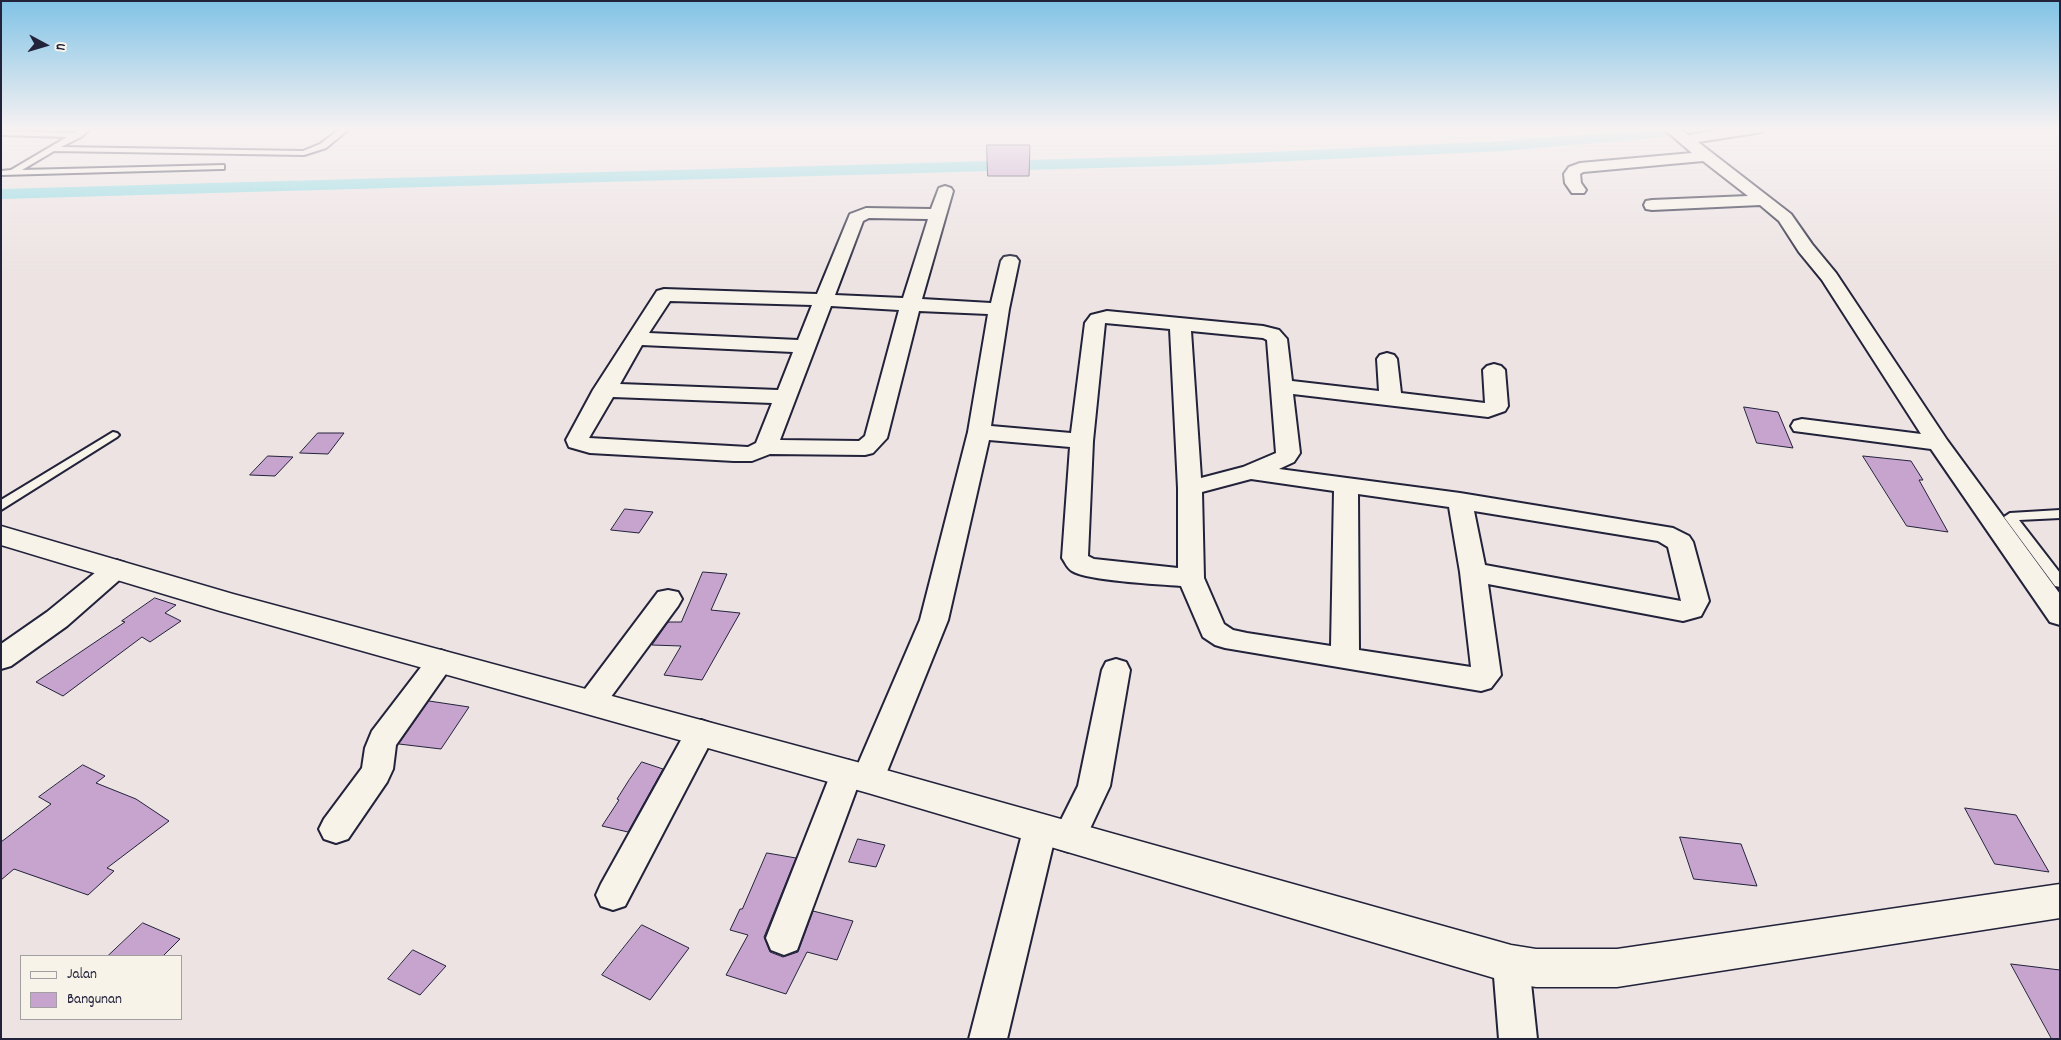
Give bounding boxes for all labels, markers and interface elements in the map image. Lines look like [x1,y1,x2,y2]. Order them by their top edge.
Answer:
north arrow [20,20,70,70]
text: U [50,42,70,51]
legend [20,955,182,1020]
text: Jalan [67,964,97,986]
text: Bangunan [67,989,122,1011]

